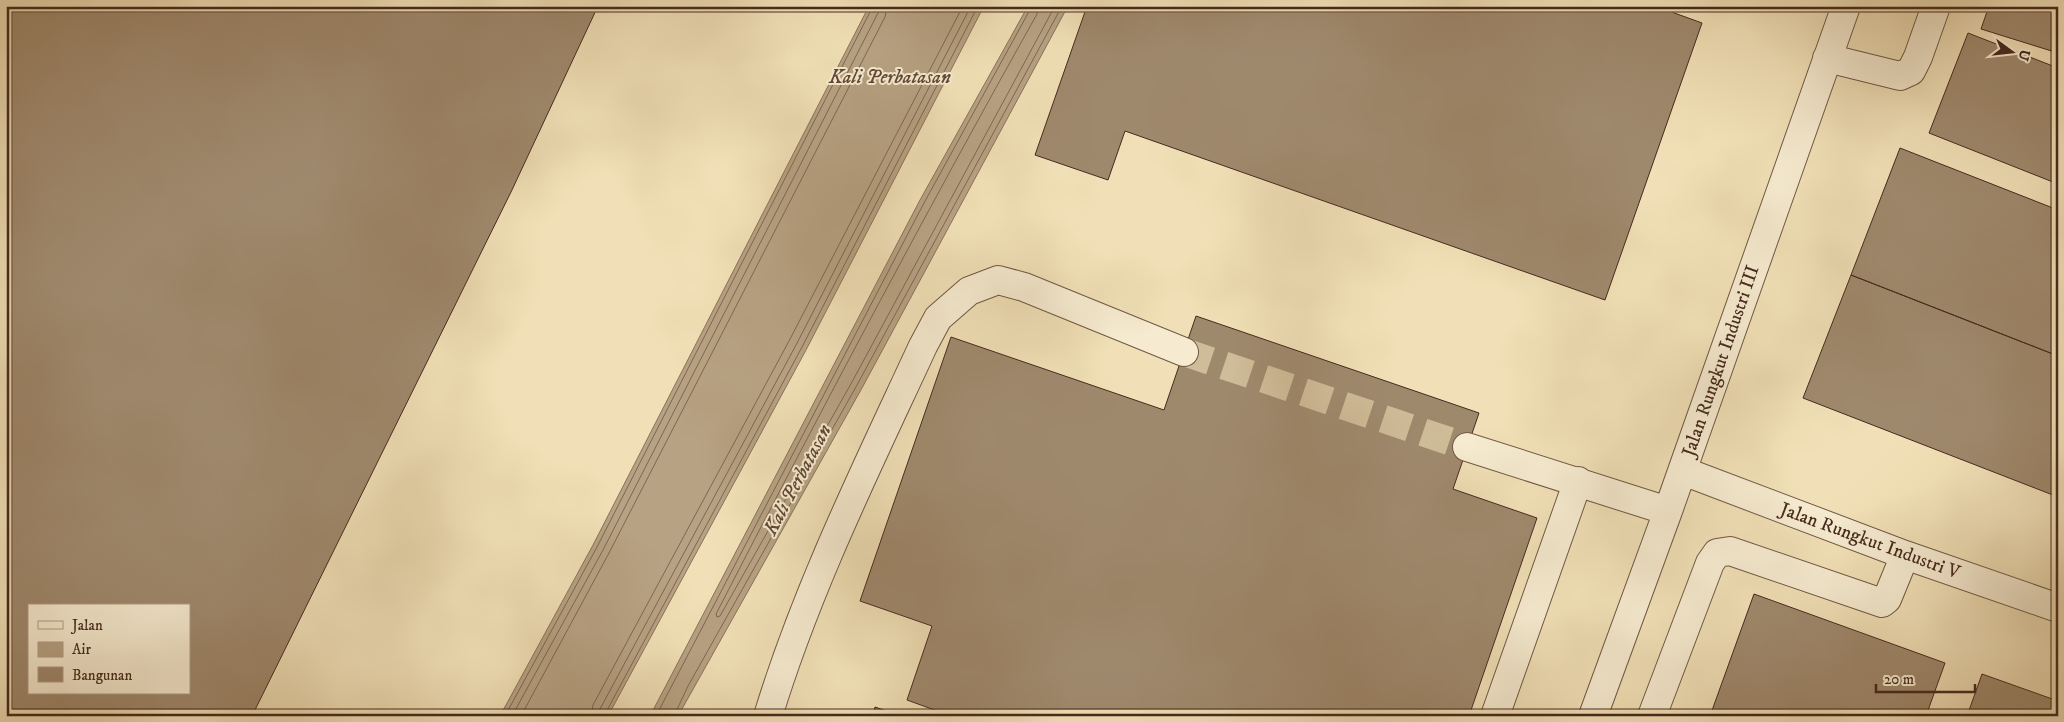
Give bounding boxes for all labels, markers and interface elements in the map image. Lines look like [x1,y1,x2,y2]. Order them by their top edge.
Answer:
north arrow [1986,28,2036,78]
text: U [2013,48,2034,63]
water label: Kali Perbatasan [828,65,951,90]
street label: Jalan Rungkut Industri III [1677,262,1765,462]
water label: Kali Perbatasan [758,420,838,541]
street label: Jalan Rungkut Industri V [1775,497,1964,585]
legend [28,604,190,694]
text: Jalan [70,616,103,635]
text: Air [72,640,91,659]
scale bar [1876,662,1975,694]
text: Bangunan [72,666,132,685]
text: 20 m [1884,670,1914,689]

